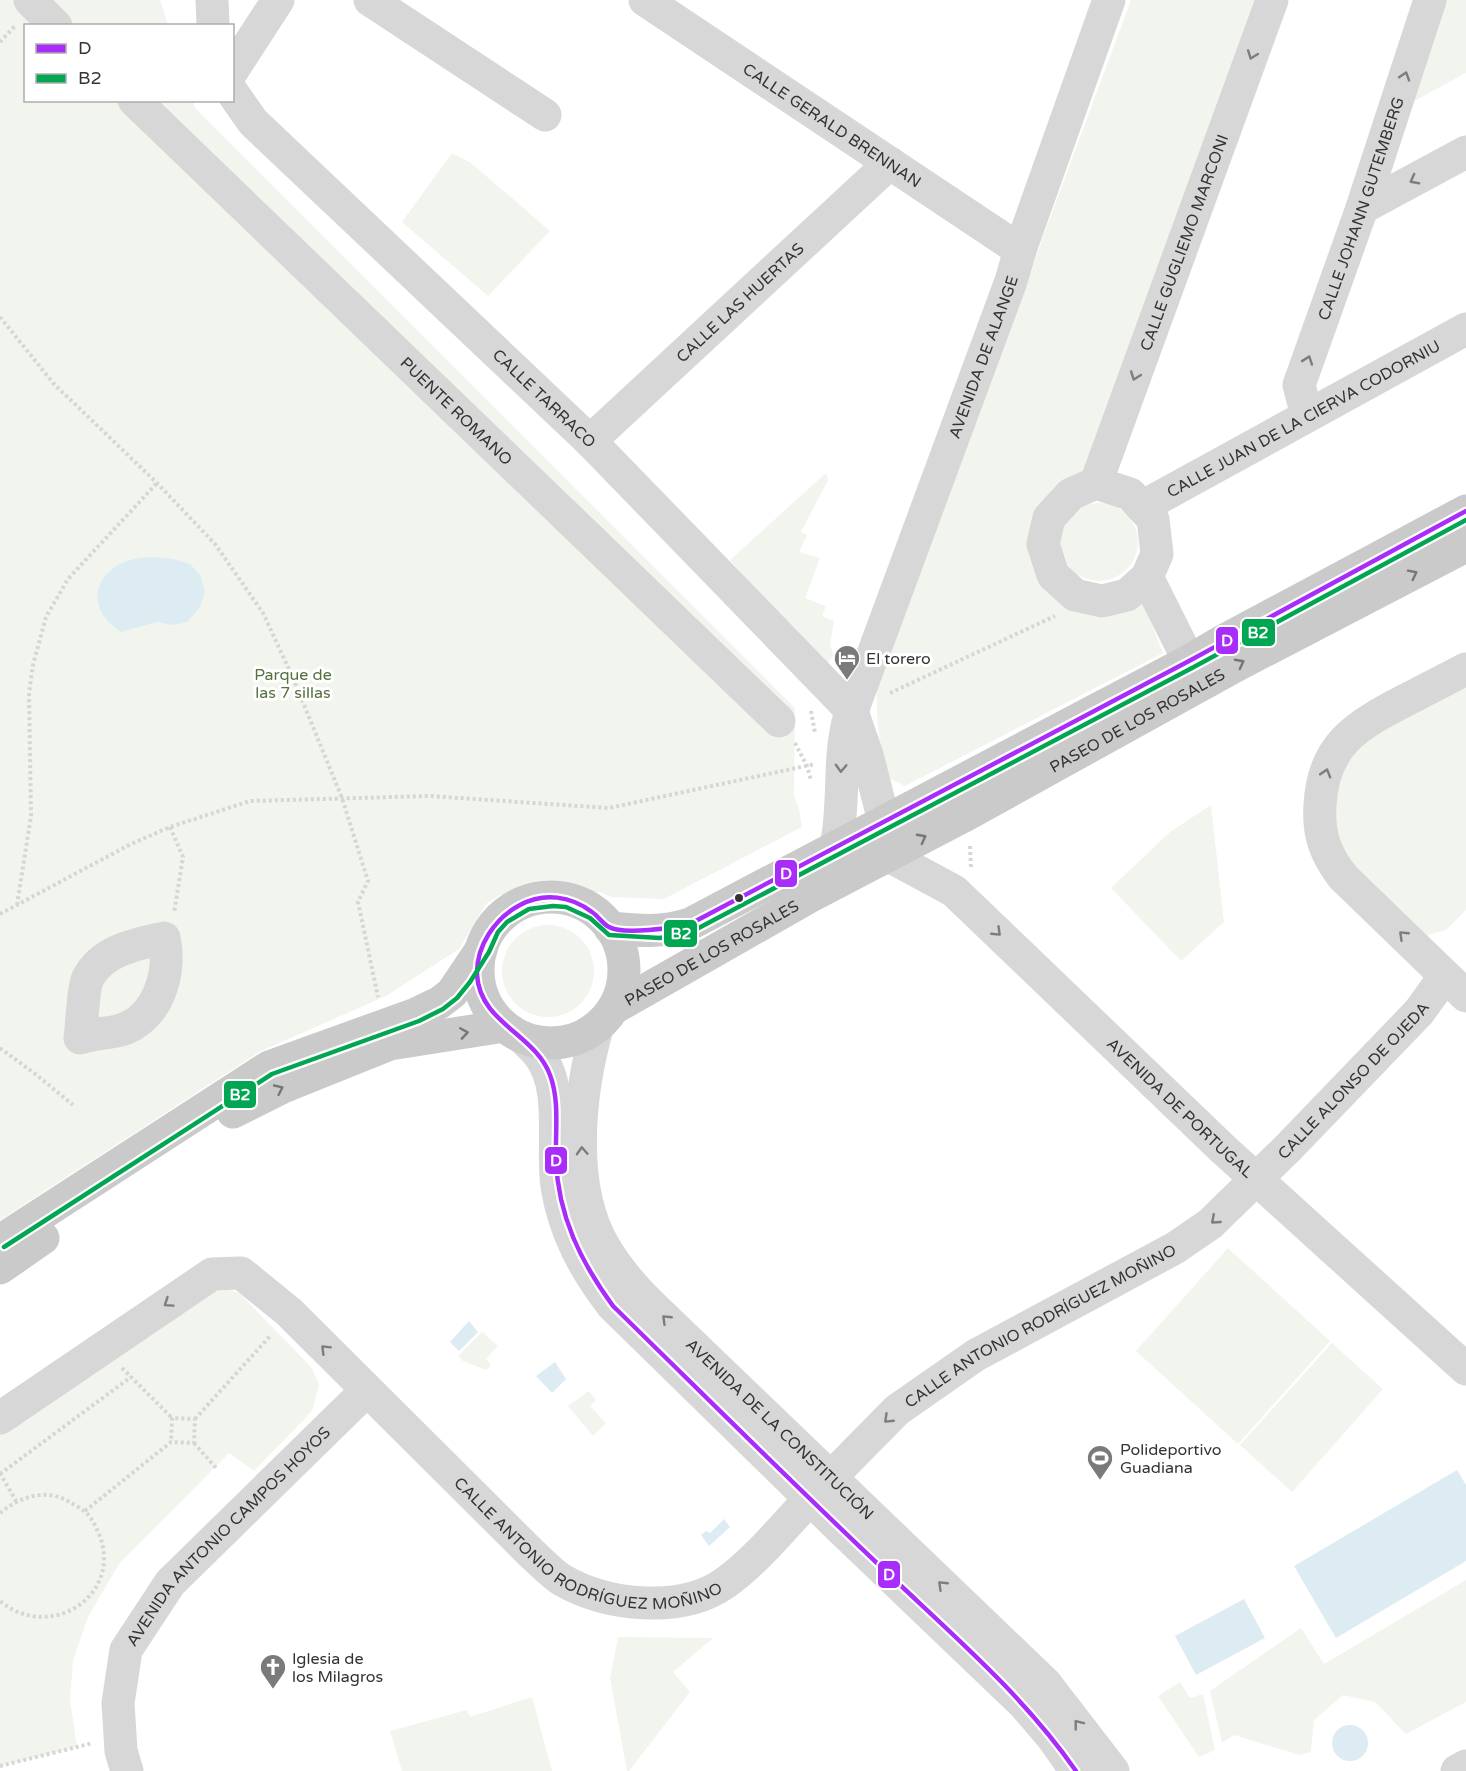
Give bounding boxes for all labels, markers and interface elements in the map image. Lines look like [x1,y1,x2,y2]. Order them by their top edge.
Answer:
legend [24,24,234,102]
text: D [78,37,92,59]
one-way arrow [1246,49,1259,60]
street label: CALLE GERALD BRENNAN [739,59,925,192]
text: B2 [78,67,102,89]
one-way arrow [1397,71,1410,82]
street label: CALLE JOHANN GUTEMBERG [1314,94,1409,323]
street label: CALLE GUGLIEMO MARCONI [1136,132,1233,354]
one-way arrow [1410,172,1421,184]
street label: CALLE LAS HUERTAS [672,239,809,367]
street label: AVENIDA DE ALANGE [945,273,1023,442]
street label: CALLE JUAN DE LA CIERVA CODORNIU [1163,336,1444,502]
street label: CALLE TARRACO [488,345,600,452]
street label: PUENTE ROMANO [396,353,516,470]
one-way arrow [1300,355,1313,366]
one-way arrow [1130,370,1142,381]
one-way arrow [1407,569,1418,581]
line badge: B2 [1241,618,1276,647]
text: B2 [1247,623,1269,643]
line badge: D [1215,626,1239,655]
text: D [1221,631,1233,651]
hotel icon: El torero [832,643,862,681]
place label: El torero [866,649,931,669]
one-way arrow [1234,659,1245,670]
park label: Parque de las 7 sillas [254,665,332,703]
street label: PASEO DE LOS ROSALES [1046,665,1229,778]
one-way arrow [835,763,848,772]
one-way arrow [1319,768,1331,779]
one-way arrow [916,834,926,845]
line badge: D [774,859,798,888]
text: D [780,864,792,884]
unlabelled marker [733,892,745,904]
street label: PASEO DE LOS ROSALES [621,896,803,1011]
line badge: B2 [663,919,698,948]
text: B2 [670,924,692,944]
one-way arrow [990,925,1000,936]
one-way arrow [1399,932,1410,943]
street label: CALLE ALONSO DE OJEDA [1274,998,1434,1164]
one-way arrow [460,1027,469,1039]
street label: AVENIDA DE PORTUGAL [1102,1034,1257,1183]
line badge: B2 [223,1080,257,1109]
text: B2 [229,1085,251,1105]
one-way arrow [272,1085,283,1097]
line badge: D [544,1146,568,1175]
one-way arrow [575,1146,588,1155]
text: D [550,1151,562,1171]
one-way arrow [1211,1213,1221,1224]
street label: CALLE ANTONIO RODRÍGUEZ MOÑINO [901,1240,1180,1413]
one-way arrow [164,1296,175,1307]
one-way arrow [662,1315,673,1326]
street label: AVENIDA DE LA CONSTITUCIÓN [681,1335,878,1524]
one-way arrow [322,1345,332,1356]
one-way arrow [884,1412,895,1423]
street label: AVENIDA ANTONIO CAMPOS HOYOS [122,1423,335,1650]
place label: Polideportivo Guadiana [1120,1440,1222,1478]
sports icon: Polideportivo Guadiana [1085,1443,1115,1481]
street label: CALLE ANTONIO RODRÍGUEZ MOÑINO [450,1473,726,1614]
line badge: D [877,1560,901,1589]
text: D [883,1565,895,1585]
one-way arrow [939,1581,949,1592]
place label: Iglesia de los Milagros [292,1649,383,1687]
church icon: Iglesia de los Milagros [258,1652,288,1690]
one-way arrow [1075,1720,1086,1731]

